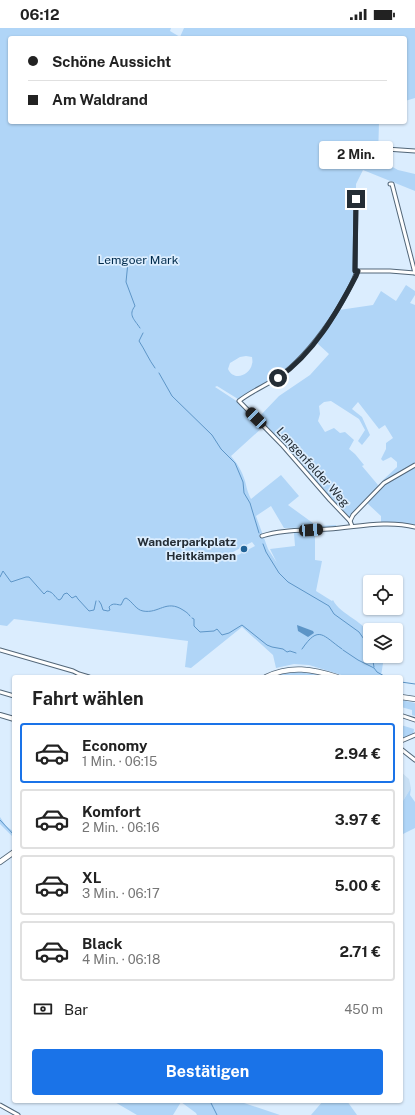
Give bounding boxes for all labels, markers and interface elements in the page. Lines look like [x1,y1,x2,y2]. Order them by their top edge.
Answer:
text: 06:12 [20,6,60,23]
text: Schöne Aussicht [52,53,171,70]
text: Am Waldrand [52,91,148,108]
callout: 2 Min. [319,141,393,169]
text: 2 Min. [337,147,375,162]
route end [347,190,365,208]
park label: Lemgoer Mark [98,253,179,267]
route start [269,369,287,387]
car [243,405,269,431]
street label: Langenfelder Weg [274,424,352,510]
car [299,523,323,537]
place label: Wanderparkplatz Heitkämpen [137,535,236,563]
marker: Wanderparkplatz Heitkämpen [239,544,249,554]
map controls [363,575,403,663]
button: locate [363,575,403,615]
button: layers [363,623,403,663]
text: Fahrt wählen [32,688,144,709]
icon: car [34,735,70,771]
text: Economy [82,737,147,754]
text: 2.94 € [335,745,381,762]
text: 1 Min. · 06:15 [82,754,157,769]
icon: car [34,801,70,837]
text: Komfort [82,803,141,820]
text: 3.97 € [335,811,381,828]
text: 2 Min. · 06:16 [82,820,160,835]
icon: car [34,867,70,903]
text: XL [82,869,101,886]
text: 5.00 € [334,877,381,894]
text: 3 Min. · 06:17 [82,886,160,901]
icon: car [34,933,70,969]
text: Black [82,935,122,952]
text: 2.71 € [340,943,381,960]
text: 4 Min. · 06:18 [82,952,160,967]
icon: cash [32,998,54,1020]
text: Bar [64,1001,88,1018]
text: 450 m [344,1002,383,1017]
button: Bestätigen [32,1049,383,1095]

